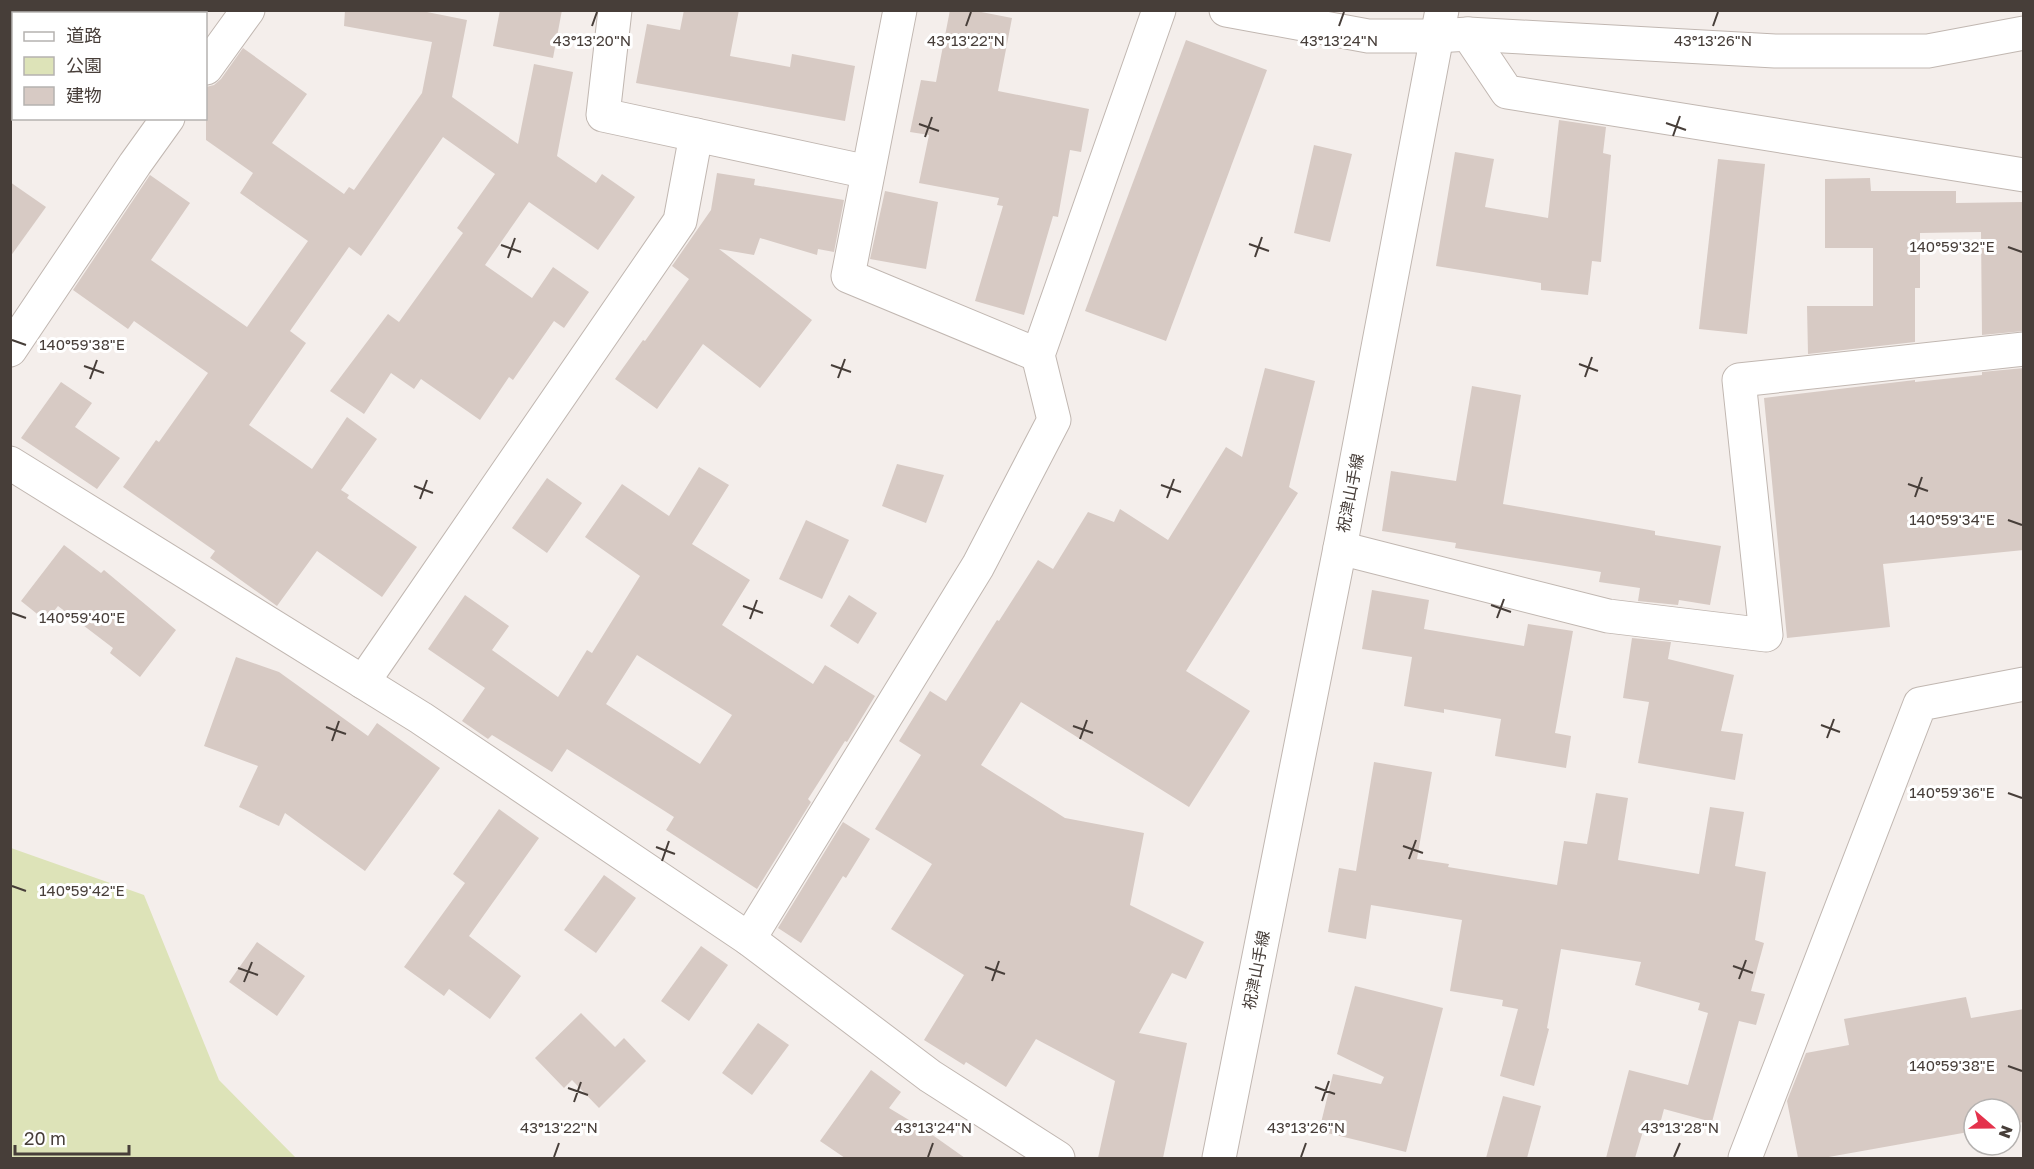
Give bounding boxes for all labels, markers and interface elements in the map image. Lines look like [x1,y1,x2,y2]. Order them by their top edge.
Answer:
legend [12,12,207,120]
text: 道路 [66,24,102,46]
text: 43°13'20"N [553,31,631,49]
text: 43°13'22"N [927,31,1005,49]
text: 43°13'24"N [1300,31,1378,49]
text: 43°13'26"N [1674,31,1752,49]
text: 公園 [66,54,102,76]
text: 建物 [66,84,102,106]
text: 140°59'32"E [1909,237,1995,255]
text: 140°59'38"E [39,335,125,353]
street label: 祝津山手線 [1333,452,1367,534]
text: 140°59'34"E [1909,510,1995,528]
text: 140°59'40"E [39,608,125,626]
text: 140°59'36"E [1909,783,1995,801]
text: 140°59'42"E [39,881,125,899]
street label: 祝津山手線 [1239,929,1273,1011]
text: 140°59'38"E [1909,1056,1995,1074]
north arrow [1962,1097,2022,1157]
scale bar [15,1118,129,1156]
text: 43°13'22"N [520,1118,598,1136]
text: 43°13'24"N [894,1118,972,1136]
text: 43°13'26"N [1267,1118,1345,1136]
text: 43°13'28"N [1641,1118,1719,1136]
text: N [1995,1123,2018,1141]
text: 20 m [24,1127,66,1149]

